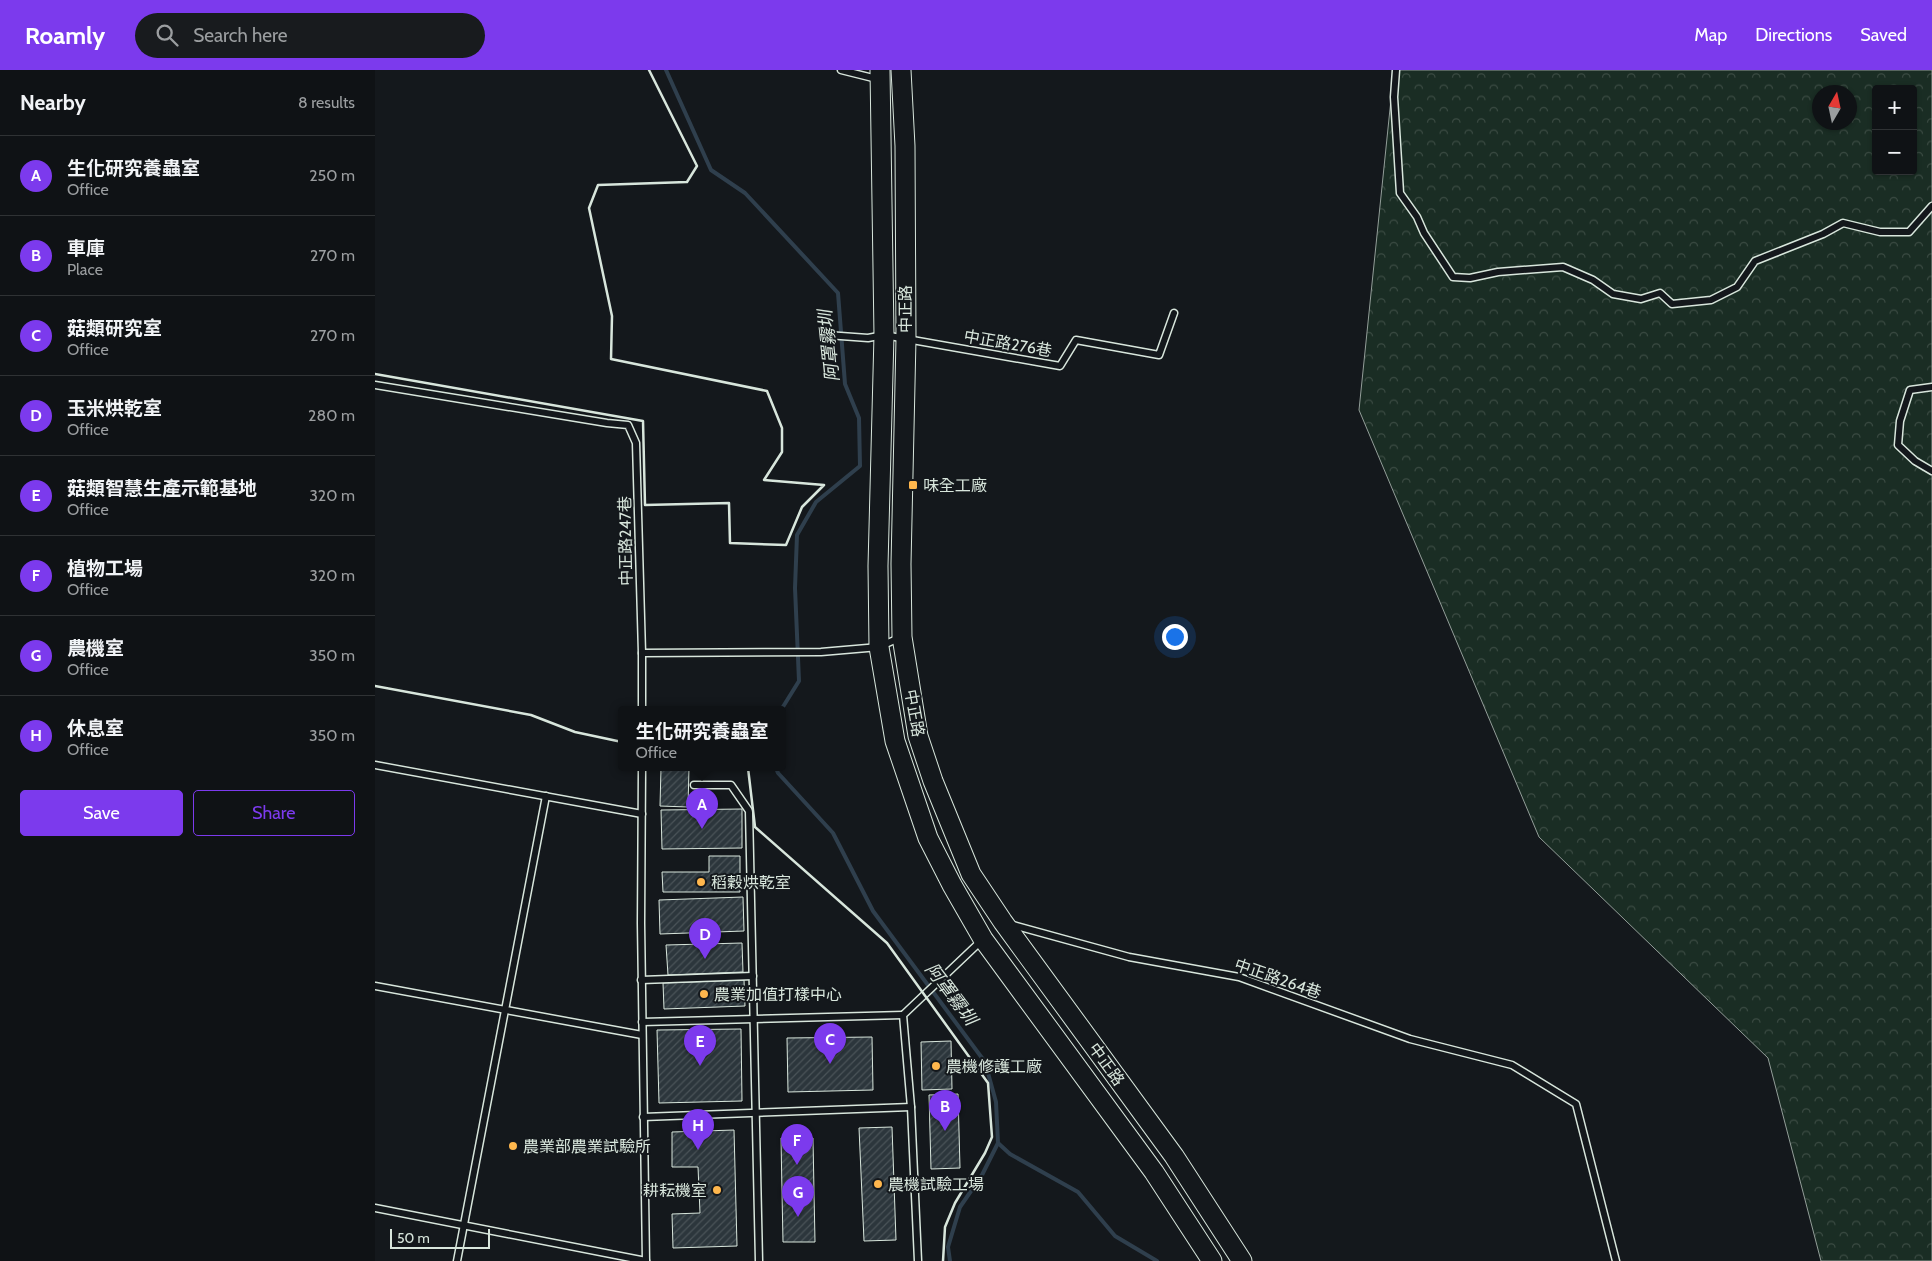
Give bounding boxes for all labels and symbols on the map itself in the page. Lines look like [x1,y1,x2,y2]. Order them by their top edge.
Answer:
north arrow [1812,85,1857,130]
street label: 中正路 [896,285,915,333]
water label: 阿罩霧圳 [814,306,844,383]
street label: 中正路276巷 [962,326,1053,361]
place label: 味全工廠 [923,476,987,495]
marker: 味全工廠 [907,479,919,491]
street label: 中正路247巷 [615,496,636,586]
your location [1162,624,1188,650]
street label: 中正路 [901,688,928,738]
pin: A [686,788,718,829]
place label: 稻穀烘乾室 [711,873,791,892]
marker: 稻穀烘乾室 [695,876,707,888]
pin: D [689,918,721,959]
street label: 中正路264巷 [1232,955,1324,1002]
water label: 阿罩霧圳 [921,959,983,1032]
place label: 農業加值打樣中心 [714,985,842,1004]
marker: 農業加值打樣中心 [698,988,710,1000]
pin: C [814,1023,846,1064]
pin: E [684,1025,716,1066]
street label: 中正路 [1085,1039,1128,1089]
place label: 農機修護工廠 [946,1057,1042,1076]
marker: 農機修護工廠 [930,1060,942,1072]
pin: B [929,1090,961,1131]
pin: H [682,1109,714,1150]
pin: F [781,1124,813,1165]
place label: 農業部農業試驗所 [523,1137,651,1156]
marker: 農業部農業試驗所 [507,1140,519,1152]
place label: 農機試驗工場 [888,1175,984,1194]
pin: G [782,1176,814,1217]
marker: 農機試驗工場 [872,1178,884,1190]
place label: 耕耘機室 [643,1181,707,1200]
marker: 耕耘機室 [711,1184,723,1196]
scale bar [390,1226,490,1249]

